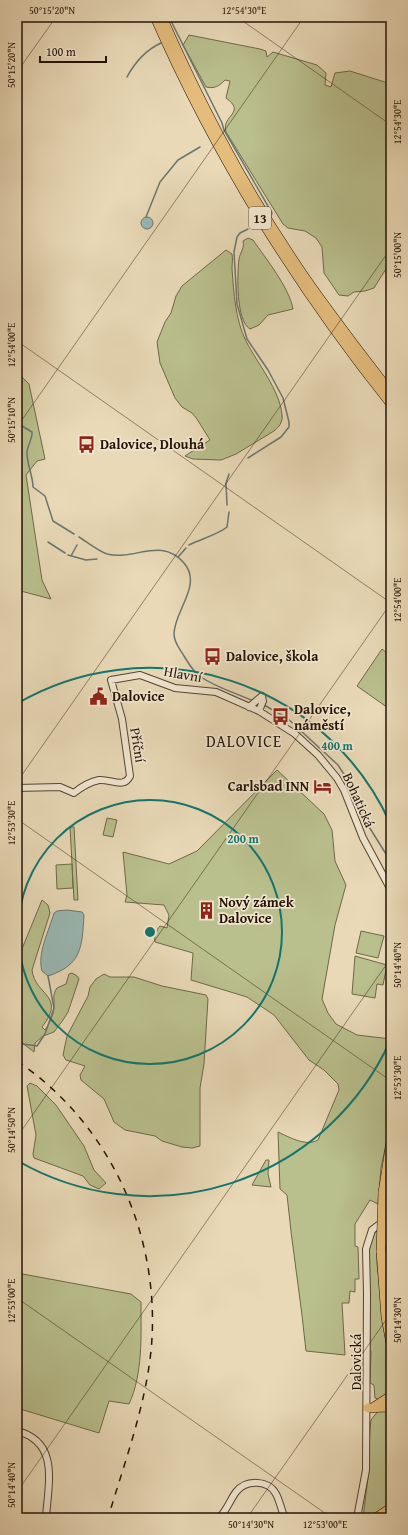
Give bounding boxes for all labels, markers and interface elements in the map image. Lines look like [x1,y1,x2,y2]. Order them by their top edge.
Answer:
text: 50°15'20"N [29,3,75,18]
text: 12°54'30"E [222,3,266,18]
scale bar [40,38,106,64]
text: 50°15'20"N [4,42,19,88]
text: 100 m [46,43,76,60]
text: 12°54'30"E [390,100,405,144]
road number: 13 [249,207,271,229]
text: 50°15'00"N [390,232,405,278]
text: 12°54'00"E [4,323,19,367]
text: 50°15'10"N [4,397,19,443]
bus stop icon: Dalovice, Dlouhá [77,434,97,454]
place label: Dalovice, Dlouhá [100,434,205,454]
text: 12°54'00"E [390,578,405,622]
bus stop icon: Dalovice, škola [203,646,223,666]
place label: Dalovice, škola [226,646,319,666]
street label: Hlavní [162,661,205,687]
public building icon: Dalovice [89,686,109,706]
place label: Dalovice [112,686,165,706]
place label: Dalovice, náměstí [294,699,351,735]
bus stop icon: Dalovice, náměstí [271,707,291,727]
street label: Příční [125,726,151,765]
district label: DALOVICE [206,729,282,753]
text: 400 m [321,737,354,754]
street label: Bohatická [338,769,380,831]
place label: Carlsbad INN [228,776,310,796]
hotel icon: Carlsbad INN [312,776,332,796]
text: 12°53'30"E [4,801,19,845]
text: 200 m [227,830,260,847]
place label: Nový zámek Dalovice [219,892,295,928]
building icon: Nový zámek Dalovice [196,900,216,920]
centre of rings [143,925,157,939]
text: 50°14'40"N [390,942,405,988]
text: 12°53'30"E [390,1056,405,1100]
text: 50°14'50"N [4,1107,19,1153]
text: 12°53'00"E [4,1279,19,1323]
text: 50°14'30"N [390,1297,405,1343]
street label: Dalovická [346,1333,366,1390]
text: 50°14'40"N [4,1462,19,1508]
text: 50°14'30"N [228,1517,274,1532]
text: 12°53'00"E [303,1517,347,1532]

